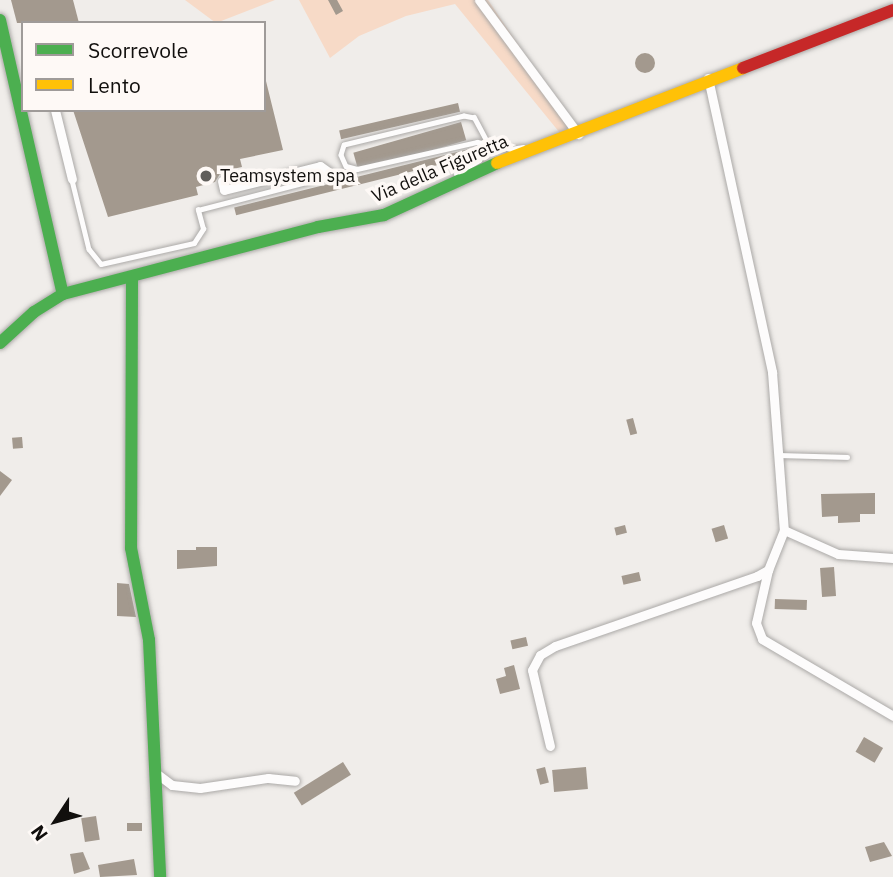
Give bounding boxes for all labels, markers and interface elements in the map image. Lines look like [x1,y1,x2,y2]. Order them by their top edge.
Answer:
legend [21,21,266,112]
text: Scorrevole [88,36,188,64]
text: Lento [88,71,141,99]
street label: Via della Figuretta [369,131,511,207]
place label: Teamsystem spa [220,165,355,187]
marker: Teamsystem spa [198,168,214,184]
north arrow [21,786,91,856]
text: N [25,821,53,846]

